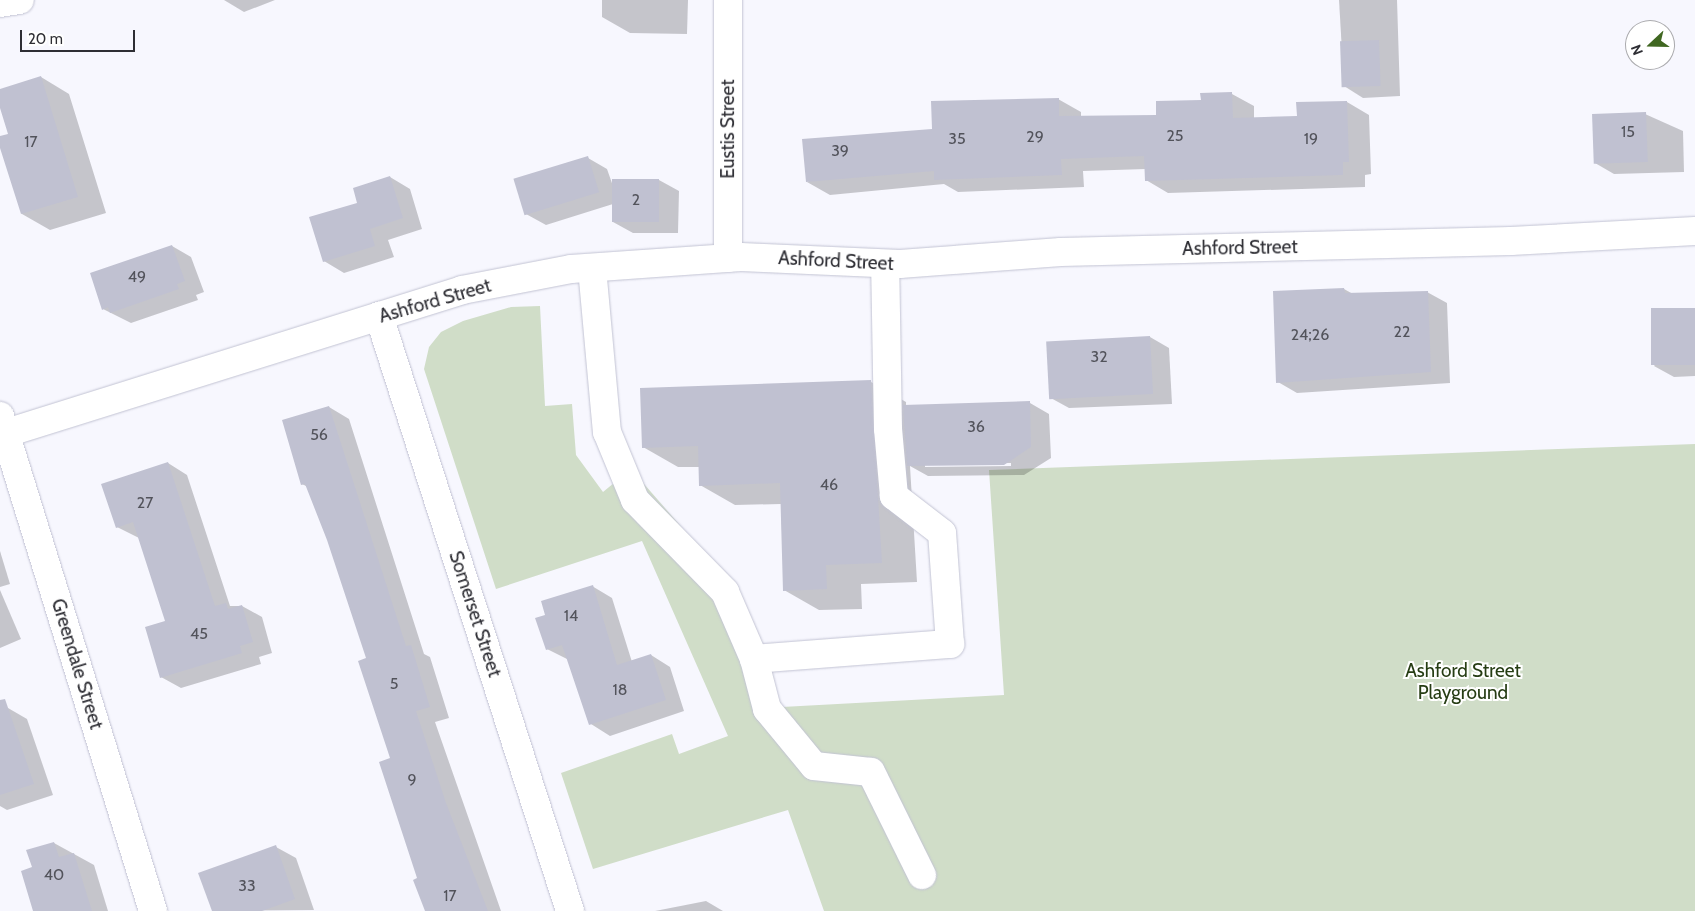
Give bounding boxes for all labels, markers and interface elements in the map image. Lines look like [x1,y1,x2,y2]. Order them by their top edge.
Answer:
scale bar [22,20,138,52]
north arrow [1625,20,1675,70]
text: 20 m [28,30,63,48]
text: N [1627,42,1647,58]
street label: Eustis Street [717,79,739,179]
house number: 15 [1621,122,1635,142]
house number: 25 [1166,126,1184,146]
house number: 29 [1026,127,1044,147]
house number: 35 [948,129,966,149]
house number: 19 [1304,129,1318,149]
house number: 17 [24,132,38,152]
house number: 39 [831,141,849,161]
house number: 2 [632,190,640,210]
street label: Ashford Street [1182,236,1298,260]
street label: Ashford Street [778,247,894,275]
house number: 49 [128,267,146,287]
street label: Ashford Street [376,274,494,328]
house number: 22 [1394,322,1410,342]
house number: 24;26 [1291,325,1329,345]
house number: 32 [1090,347,1108,367]
house number: 36 [967,417,985,437]
house number: 56 [310,425,328,445]
house number: 46 [820,475,838,495]
house number: 27 [137,493,153,513]
street label: Somerset Street [444,548,506,680]
street label: Greendale Street [46,596,108,732]
house number: 14 [564,606,578,626]
house number: 45 [190,624,208,644]
park label: Ashford Street Playground [1405,660,1521,704]
house number: 5 [390,674,398,694]
house number: 18 [613,680,627,700]
house number: 9 [407,770,417,790]
house number: 40 [44,865,64,885]
house number: 33 [238,876,256,896]
house number: 17 [443,886,457,906]

